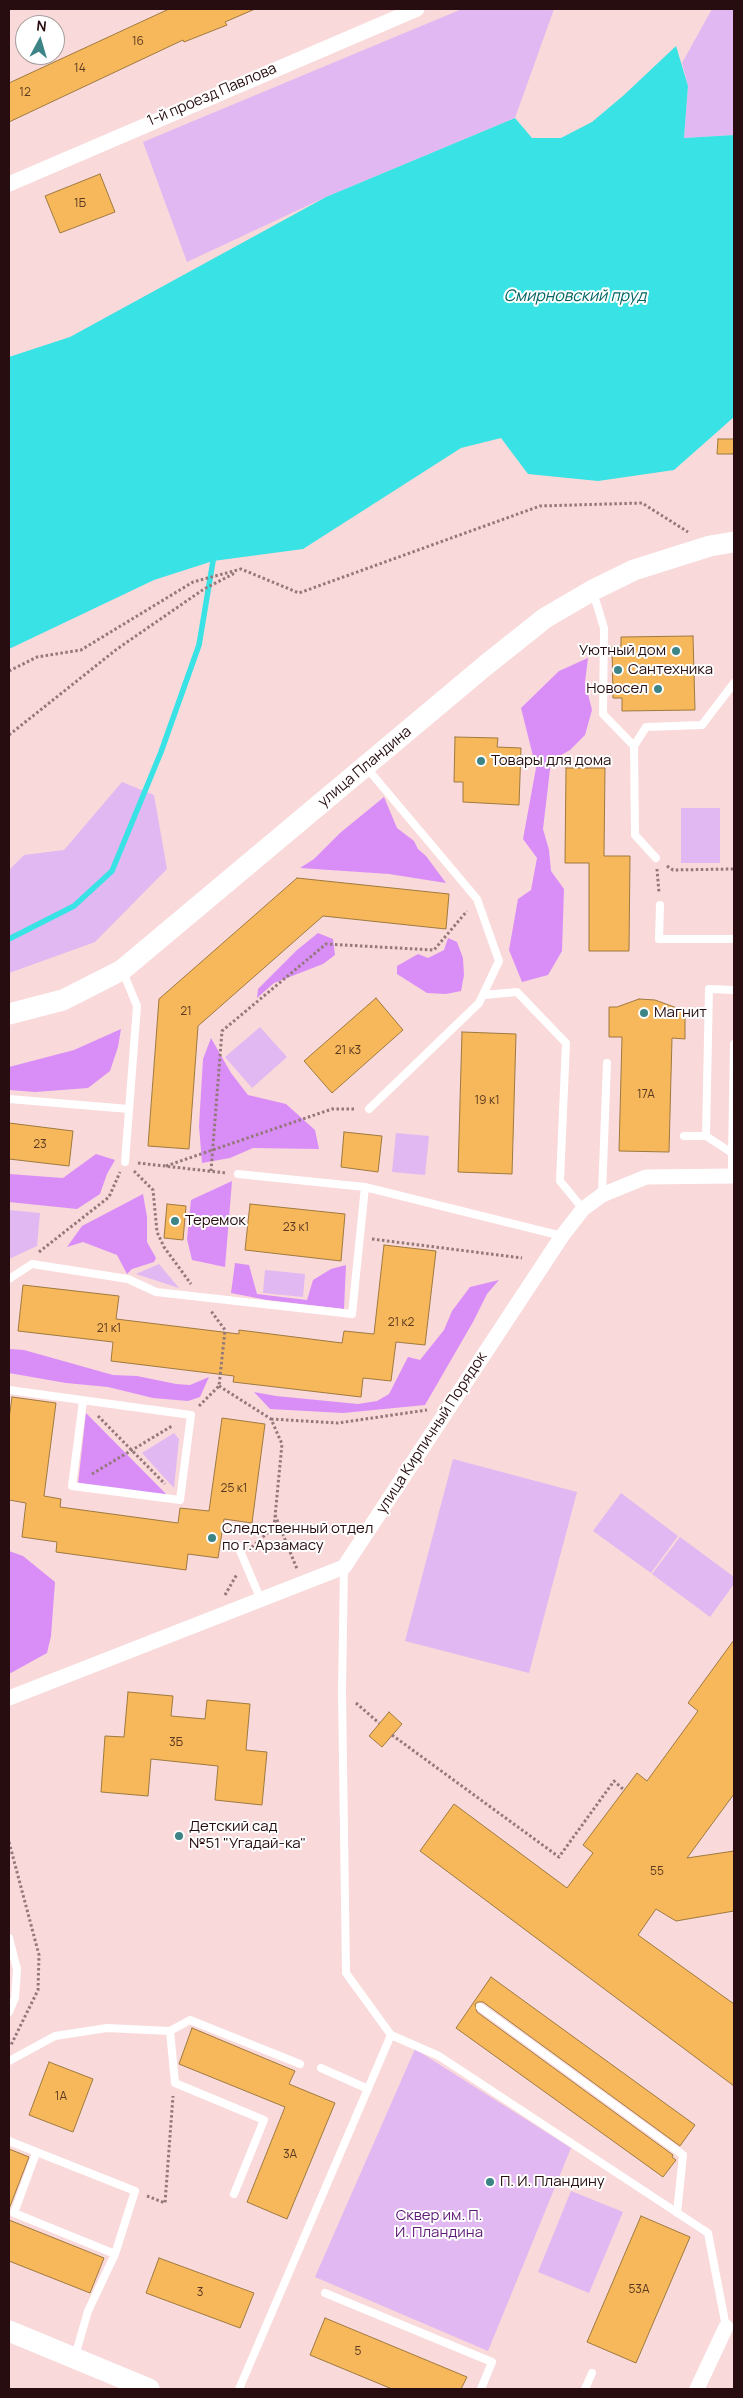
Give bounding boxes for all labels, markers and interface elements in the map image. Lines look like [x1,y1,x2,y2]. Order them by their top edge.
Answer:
north arrow [15,15,65,65]
text: N [36,16,48,36]
house number: 16 [132,35,144,49]
street label: 1-й проезд Павлова [145,60,279,130]
house number: 14 [74,62,86,76]
house number: 12 [19,86,31,100]
house number: 1Б [74,197,86,211]
water label: Смирновский пруд [504,287,646,307]
place label: Уютный дом [579,642,666,660]
marker: Уютный дом [670,645,682,657]
place label: Сантехника [628,661,713,679]
marker: Сантехника [612,664,624,676]
place label: Новосел [586,680,648,698]
marker: Новосел [652,683,664,695]
street label: улица Пландина [315,723,415,811]
place label: Товары для дома [491,752,611,770]
marker: Товары для дома [475,755,487,767]
place label: Магнит [654,1004,707,1022]
house number: 21 [180,1005,192,1019]
marker: Магнит [638,1007,650,1019]
house number: 21 к3 [335,1044,361,1058]
house number: 17А [637,1088,655,1102]
house number: 19 к1 [474,1094,500,1108]
house number: 23 [33,1138,47,1152]
place label: Теремок [185,1212,246,1230]
marker: Теремок [169,1215,181,1227]
house number: 23 к1 [283,1221,309,1235]
house number: 21 к2 [388,1316,414,1330]
house number: 21 к1 [97,1322,121,1336]
street label: улица Кирпичный Порядок [373,1349,491,1517]
house number: 25 к1 [221,1482,247,1496]
place label: Следственный отдел по г. Арзамасу [222,1520,373,1555]
marker: Следственный отдел по г. Арзамасу [206,1532,218,1544]
house number: 3Б [169,1736,183,1750]
place label: Детский сад №51 "Угадай-ка" [189,1818,306,1853]
marker: Детский сад №51 "Угадай-ка" [173,1830,185,1842]
house number: 55 [650,1865,664,1879]
house number: 1А [55,2090,67,2104]
house number: 3А [283,2148,297,2162]
place label: П. И. Пландину [500,2173,605,2191]
marker: П. И. Пландину [484,2176,496,2188]
park label: Сквер им. П. И. Пландина [395,2207,483,2242]
house number: 53А [628,2283,650,2297]
house number: 3 [197,2286,203,2300]
house number: 5 [355,2345,361,2359]

